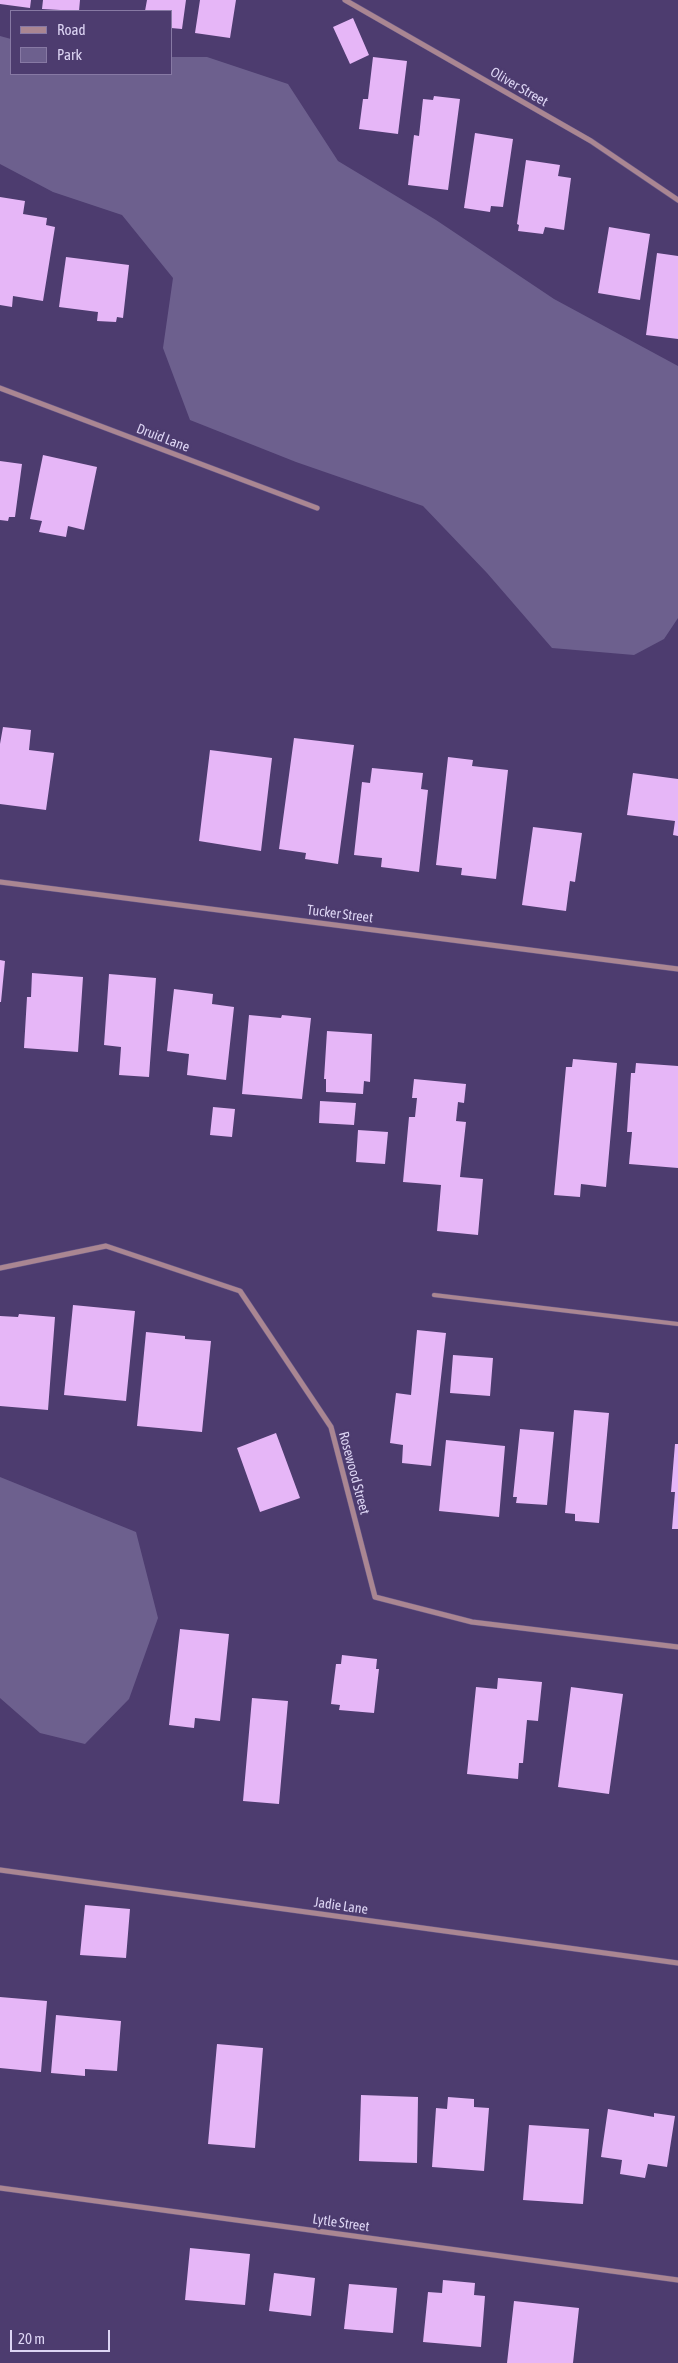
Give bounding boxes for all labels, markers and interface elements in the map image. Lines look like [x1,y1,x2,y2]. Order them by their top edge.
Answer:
legend [10,10,172,75]
text: Road [57,21,86,38]
text: Park [57,46,82,63]
street label: Oliver Street [487,64,551,110]
street label: Druid Lane [134,420,192,456]
street label: Tucker Street [306,902,374,926]
street label: Rosewood Street [335,1430,373,1516]
street label: Jadie Lane [313,1894,369,1918]
street label: Lytle Street [311,2211,371,2235]
scale bar [12,2320,112,2352]
text: 20 m [18,2330,45,2347]

